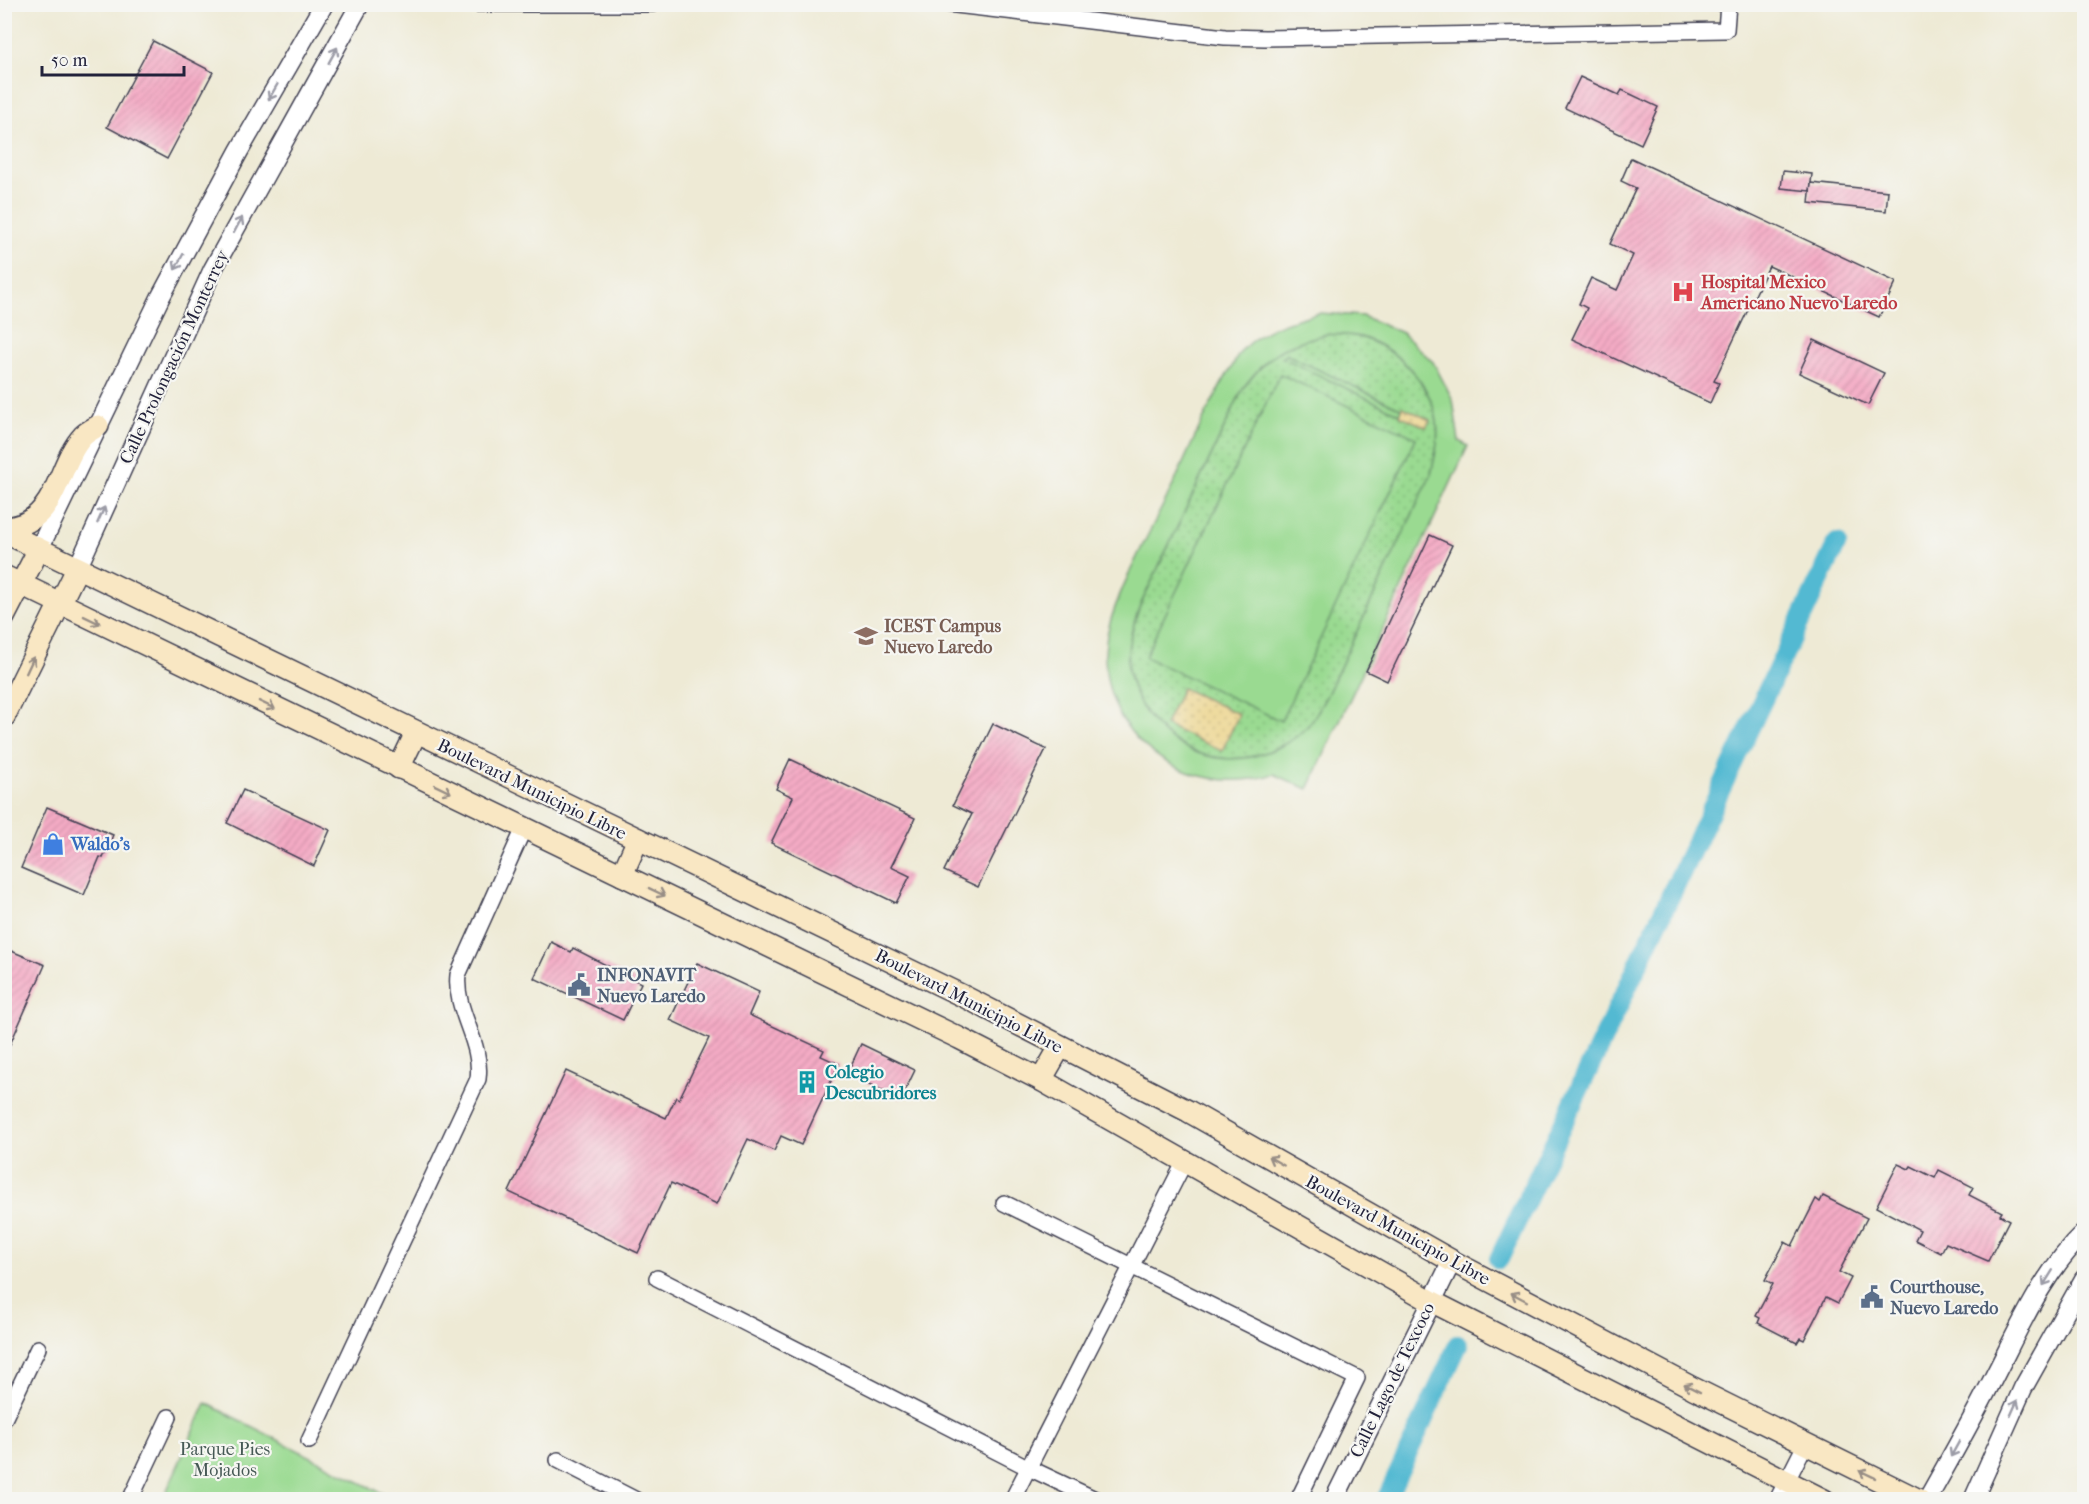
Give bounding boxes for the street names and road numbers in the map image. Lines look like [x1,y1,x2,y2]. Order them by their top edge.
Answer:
street label: Calle Prolongación Monterrey [116,246,234,467]
street label: Boulevard Municipio Libre [434,734,630,844]
street label: Boulevard Municipio Libre [871,945,1066,1058]
street label: Boulevard Municipio Libre [1302,1171,1494,1290]
street label: Calle Lago de Texcoco [1346,1299,1439,1461]

